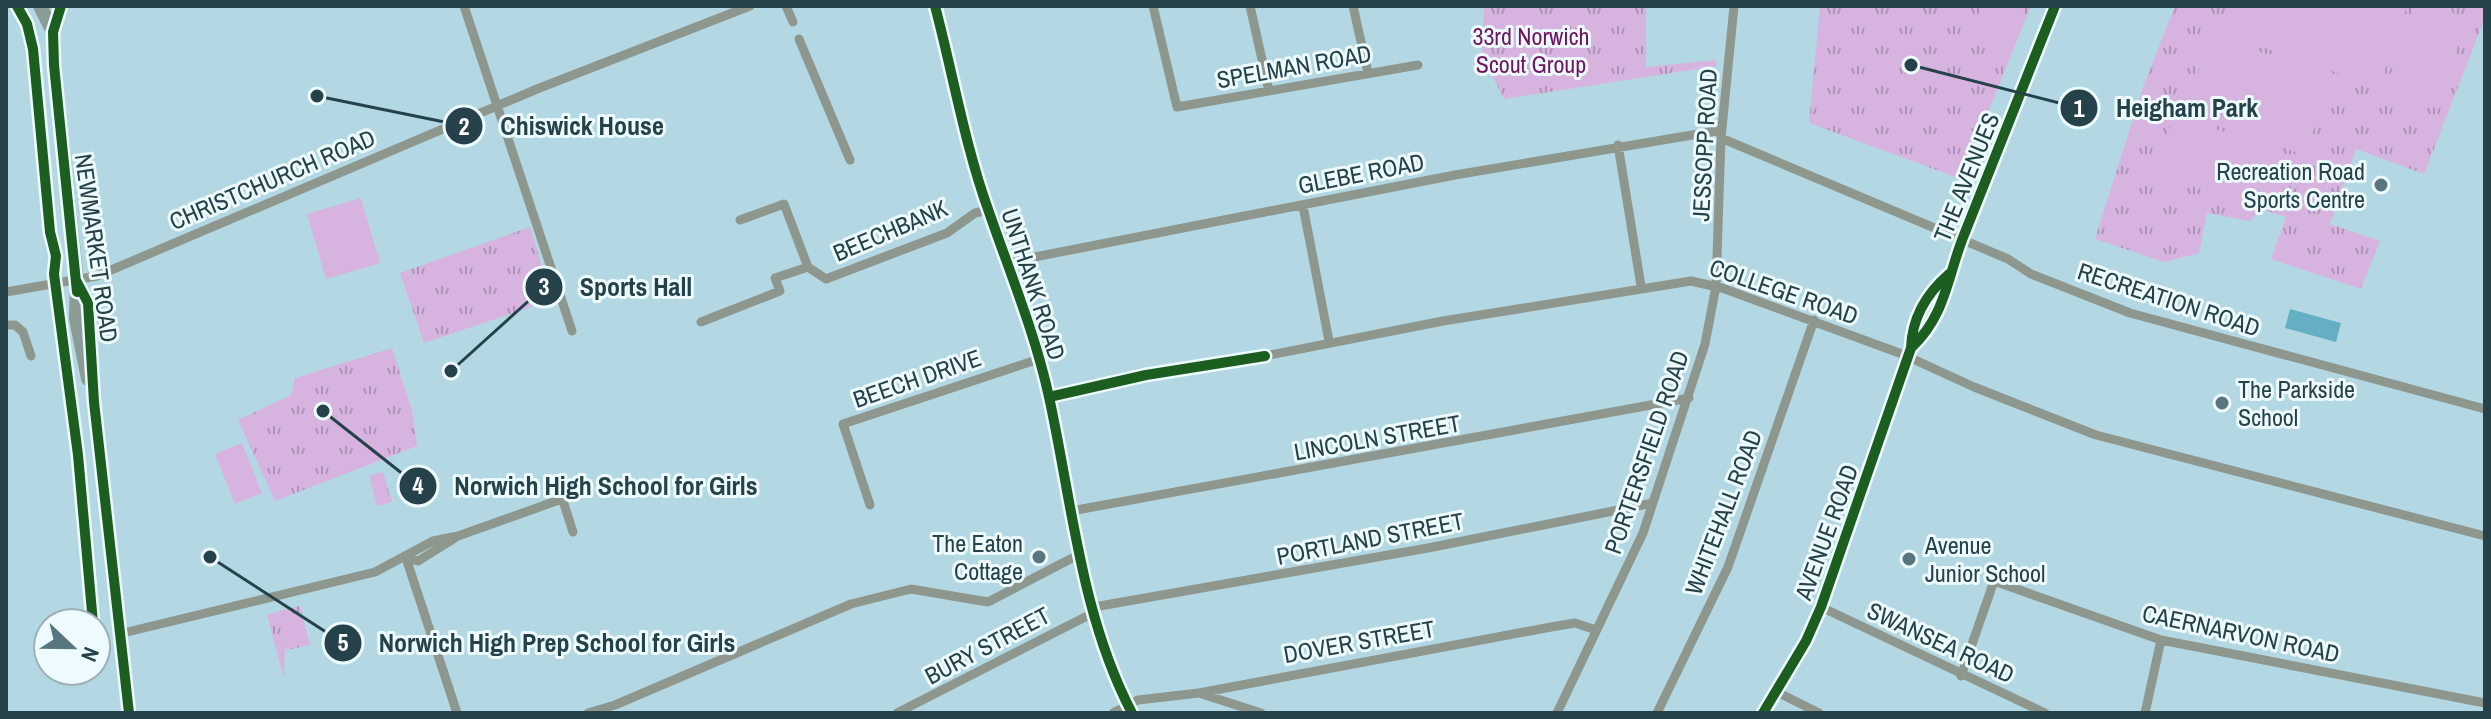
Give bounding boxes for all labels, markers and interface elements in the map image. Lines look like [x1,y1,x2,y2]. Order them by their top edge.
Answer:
park label: 33rd Norwich Scout Group [1472,20,1590,80]
street label: SPELMAN ROAD [1214,37,1374,95]
street label: JESSOPP ROAD [1684,68,1724,222]
callout: Heigham Park [2059,83,2274,133]
text: Heigham Park [2116,90,2258,125]
text: 1 [2074,92,2085,124]
callout: Chiswick House [444,101,679,151]
text: Chiswick House [500,108,664,143]
street label: THE AVENUES [1926,108,2006,246]
text: 2 [459,110,470,142]
street label: CHRISTCHURCH ROAD [164,121,380,237]
street label: GLEBE ROAD [1295,145,1427,201]
street label: NEWMARKET ROAD [68,152,126,344]
place label: Recreation Road Sports Centre [2216,155,2365,215]
marker: Recreation Road Sports Centre [2372,176,2390,194]
street label: BEECHBANK [828,192,952,268]
street label: UNTHANK ROAD [994,204,1074,364]
street label: COLLEGE ROAD [1705,251,1863,331]
street label: RECREATION ROAD [2074,254,2264,344]
callout: Sports Hall [524,262,708,312]
text: Sports Hall [580,269,692,304]
text: 3 [539,270,550,302]
street label: BEECH DRIVE [849,341,985,415]
street label: PORTERSFIELD ROAD [1596,346,1696,558]
place label: The Parkside School [2238,373,2355,433]
marker: The Parkside School [2213,394,2231,412]
street label: LINCOLN STREET [1291,407,1463,467]
street label: WHITEHALL ROAD [1677,425,1769,599]
street label: AVENUE ROAD [1786,460,1865,605]
callout: Norwich High School for Girls [398,461,773,511]
text: Norwich High School for Girls [454,468,758,503]
text: 4 [413,469,424,501]
street label: PORTLAND STREET [1274,504,1466,572]
place label: The Eaton Cottage [932,527,1023,587]
place label: Avenue Junior School [1924,529,2045,589]
marker: The Eaton Cottage [1030,548,1048,566]
marker: Avenue Junior School [1900,550,1918,568]
street label: SWANSEA ROAD [1862,594,2020,690]
street label: CAERNARVON ROAD [2139,596,2343,670]
street label: BURY STREET [919,599,1055,691]
north arrow [32,607,112,687]
street label: DOVER STREET [1281,612,1437,670]
callout: Norwich High Prep School for Girls [323,618,751,668]
text: Norwich High Prep School for Girls [379,625,735,660]
text: 5 [338,626,349,658]
text: N [74,643,107,666]

